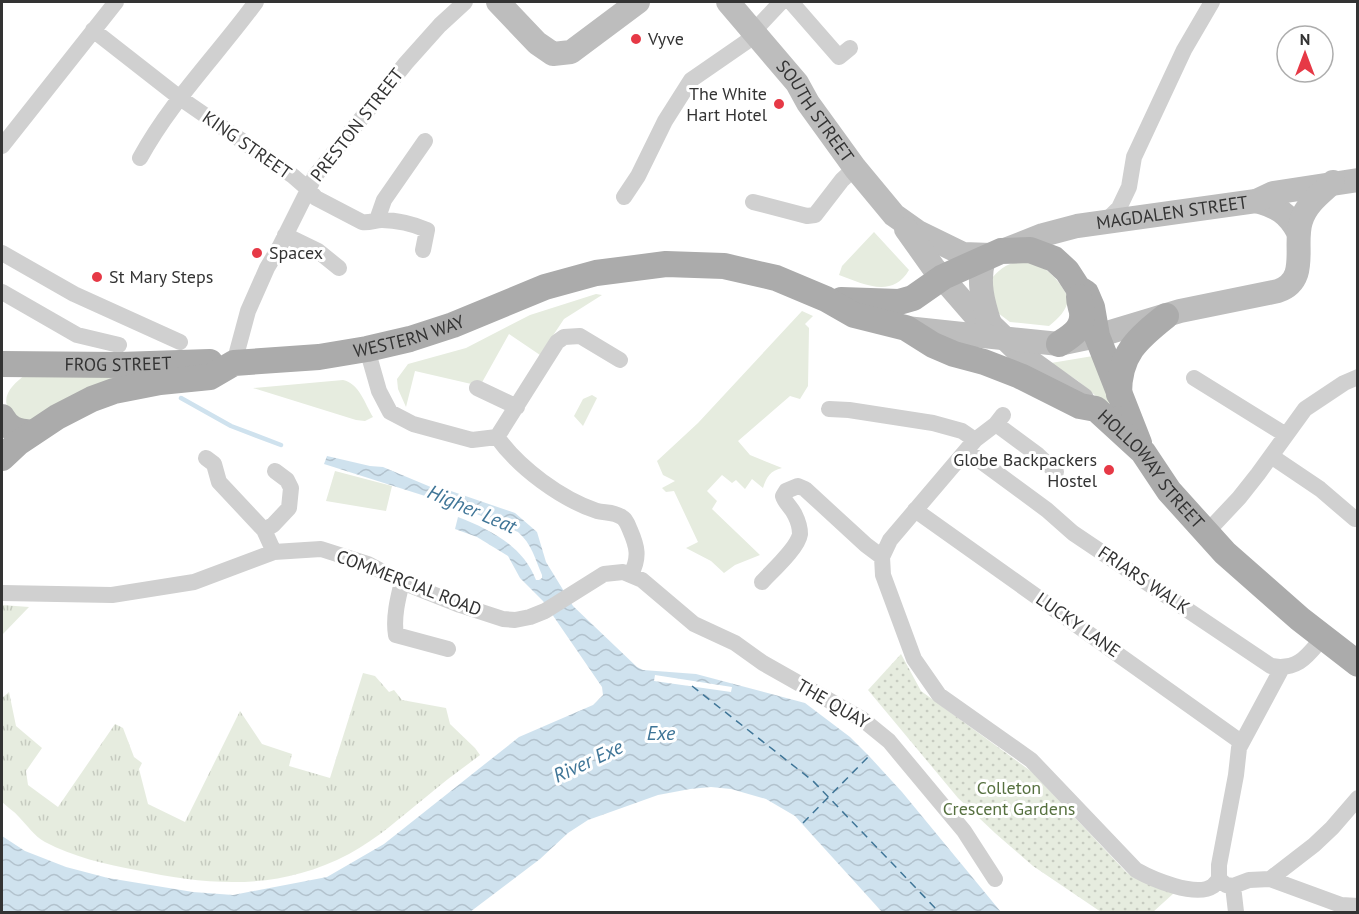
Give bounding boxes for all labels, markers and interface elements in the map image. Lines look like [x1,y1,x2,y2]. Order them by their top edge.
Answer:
north arrow [1275,24,1335,84]
place label: Vyve [647,27,684,50]
text: N [1300,29,1310,49]
marker: Vyve [629,32,643,46]
street label: SOUTH STREET [771,55,859,167]
street label: PRESTON STREET [305,63,408,186]
place label: The White Hart Hotel [686,82,768,126]
marker: The White Hart Hotel [772,97,786,111]
street label: KING STREET [198,105,296,184]
street label: MAGDALEN STREET [1095,190,1249,234]
place label: Spacex [269,241,323,264]
marker: Spacex [250,246,264,260]
place label: St Mary Steps [109,265,213,288]
marker: St Mary Steps [90,270,104,284]
street label: WESTERN WAY [351,309,468,362]
street label: FROG STREET [64,351,172,376]
street label: HOLLOWAY STREET [1093,404,1210,533]
place label: Globe Backpackers Hostel [953,448,1098,492]
marker: Globe Backpackers Hostel [1102,463,1116,477]
water label: Higher Leat [424,479,522,540]
street label: FRIARS WALK [1094,540,1195,619]
street label: COMMERCIAL ROAD [333,544,485,621]
street label: LUCKY LANE [1032,587,1125,662]
street label: THE QUAY [793,674,874,734]
water label: Exe [647,720,676,746]
water label: River Exe [549,733,628,789]
park label: Colleton Crescent Gardens [943,776,1075,820]

